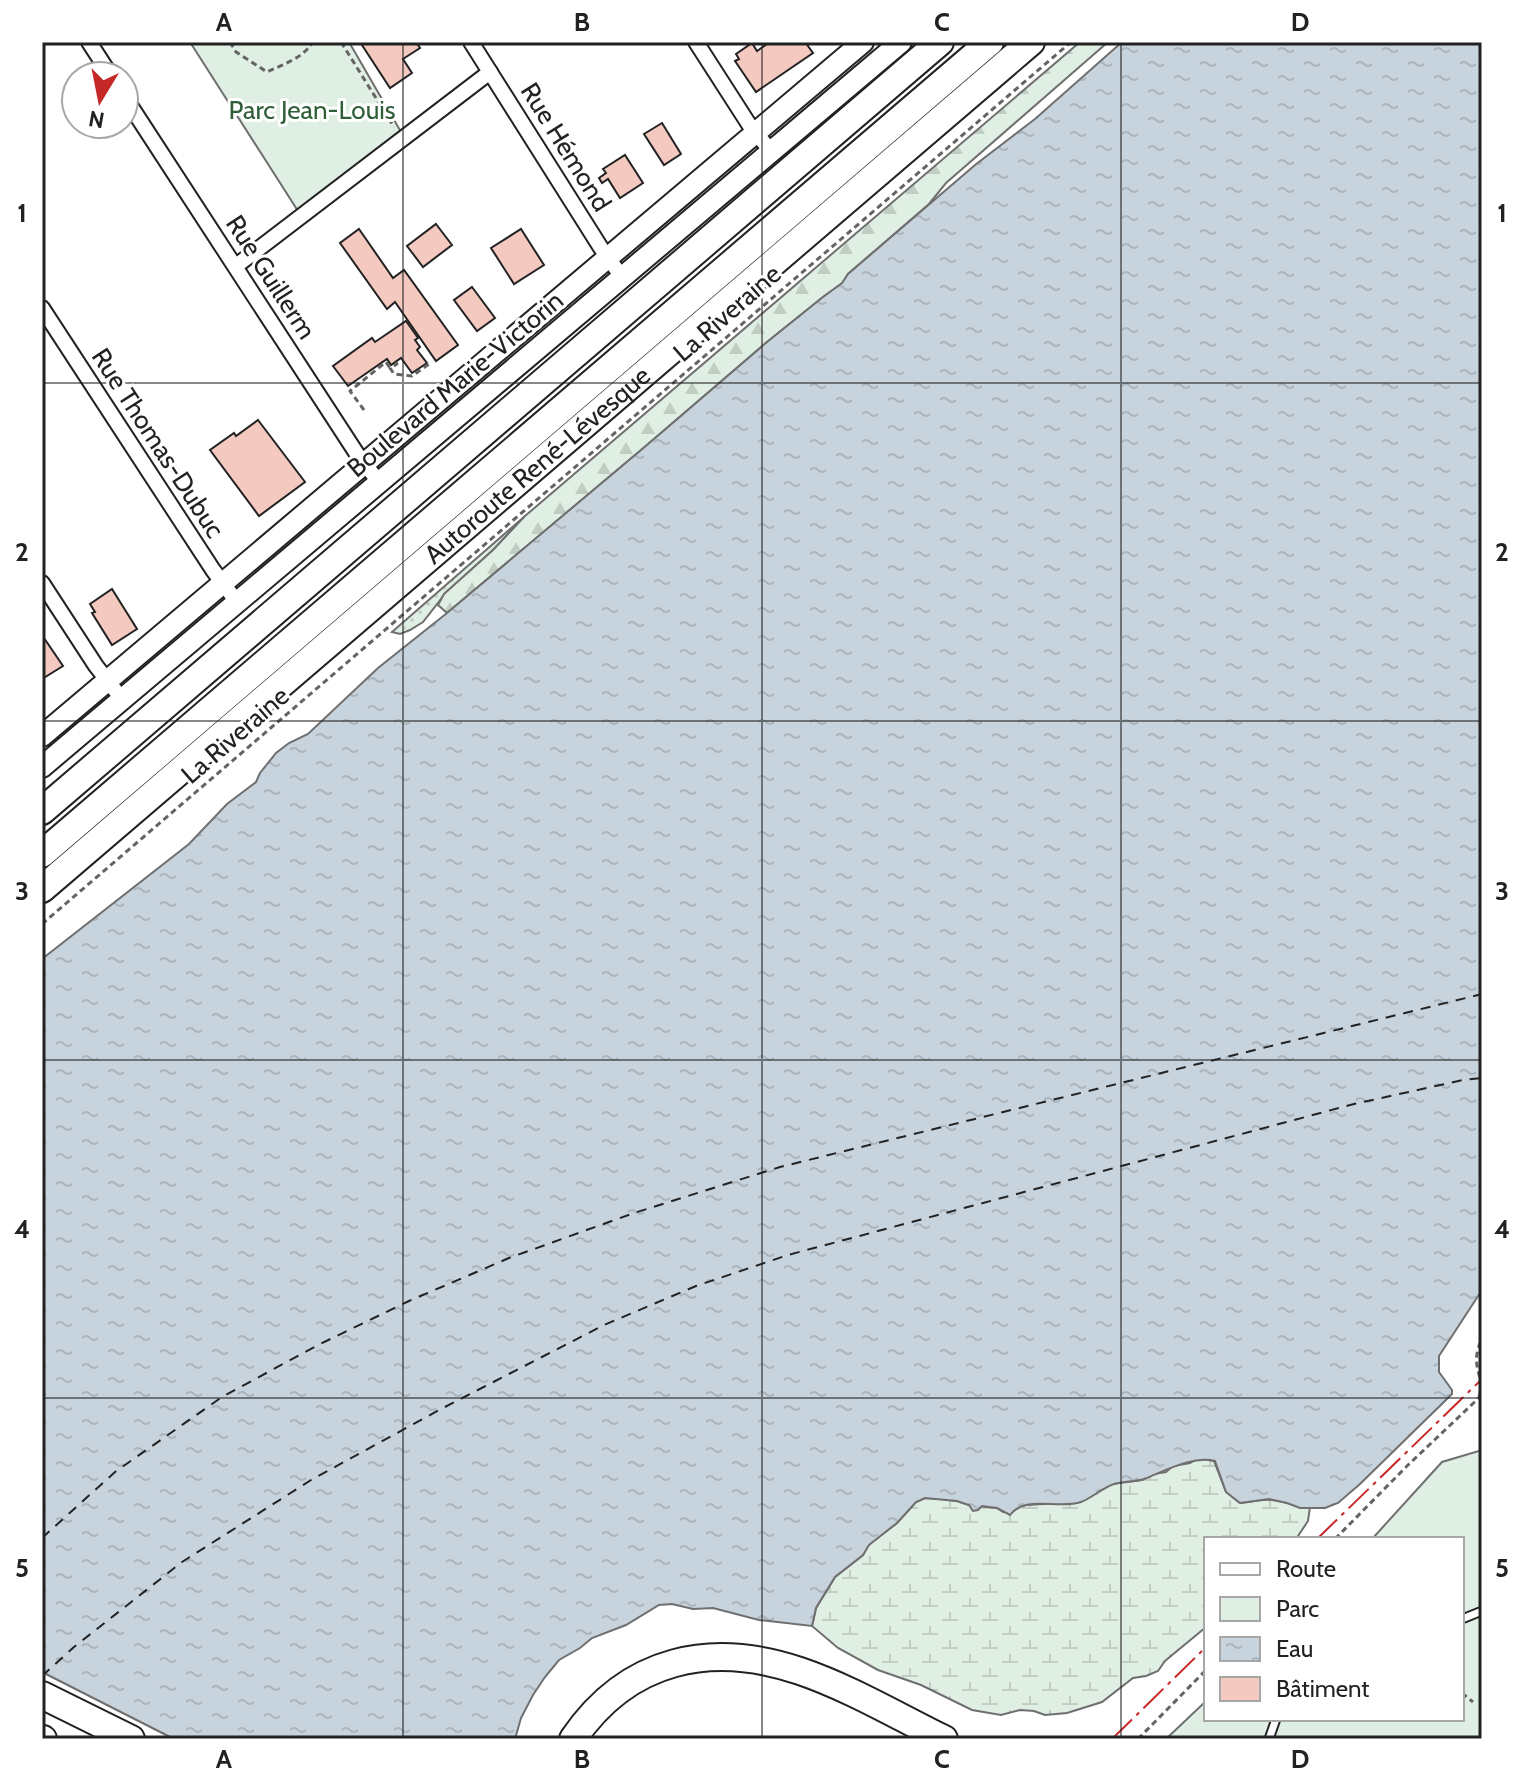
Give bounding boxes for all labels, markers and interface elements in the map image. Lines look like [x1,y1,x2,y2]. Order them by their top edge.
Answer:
text: A [216,6,233,38]
text: B [574,6,590,38]
text: C [934,6,950,38]
text: D [1291,6,1309,38]
north arrow [60,60,140,140]
street label: Rue Hémond [514,77,618,217]
park label: Parc Jean-Louis [228,94,396,126]
text: N [87,105,107,134]
text: 1 [17,197,27,229]
text: 1 [1497,197,1507,229]
street label: Rue Guillerm [219,209,323,345]
street label: La Riveraine [667,258,787,368]
street label: Boulevard Marie-Victorin [340,284,570,484]
street label: Rue Thomas-Dubuc [85,342,231,544]
street label: Autoroute René-Lévesque [418,359,657,571]
text: 2 [15,536,29,568]
text: 2 [1495,536,1509,568]
street label: La Riveraine [175,680,295,790]
text: 3 [15,875,29,907]
text: 3 [1495,875,1509,907]
text: 4 [14,1213,30,1245]
text: 4 [1494,1213,1510,1245]
legend [1204,1537,1464,1721]
text: 5 [15,1552,29,1584]
text: 5 [1495,1552,1509,1584]
text: Route [1276,1554,1336,1583]
text: Parc [1276,1594,1319,1623]
text: Eau [1276,1634,1313,1663]
text: Bâtiment [1276,1674,1369,1703]
text: A [216,1743,233,1775]
text: B [574,1743,590,1775]
text: C [934,1743,950,1775]
text: D [1291,1743,1309,1775]

